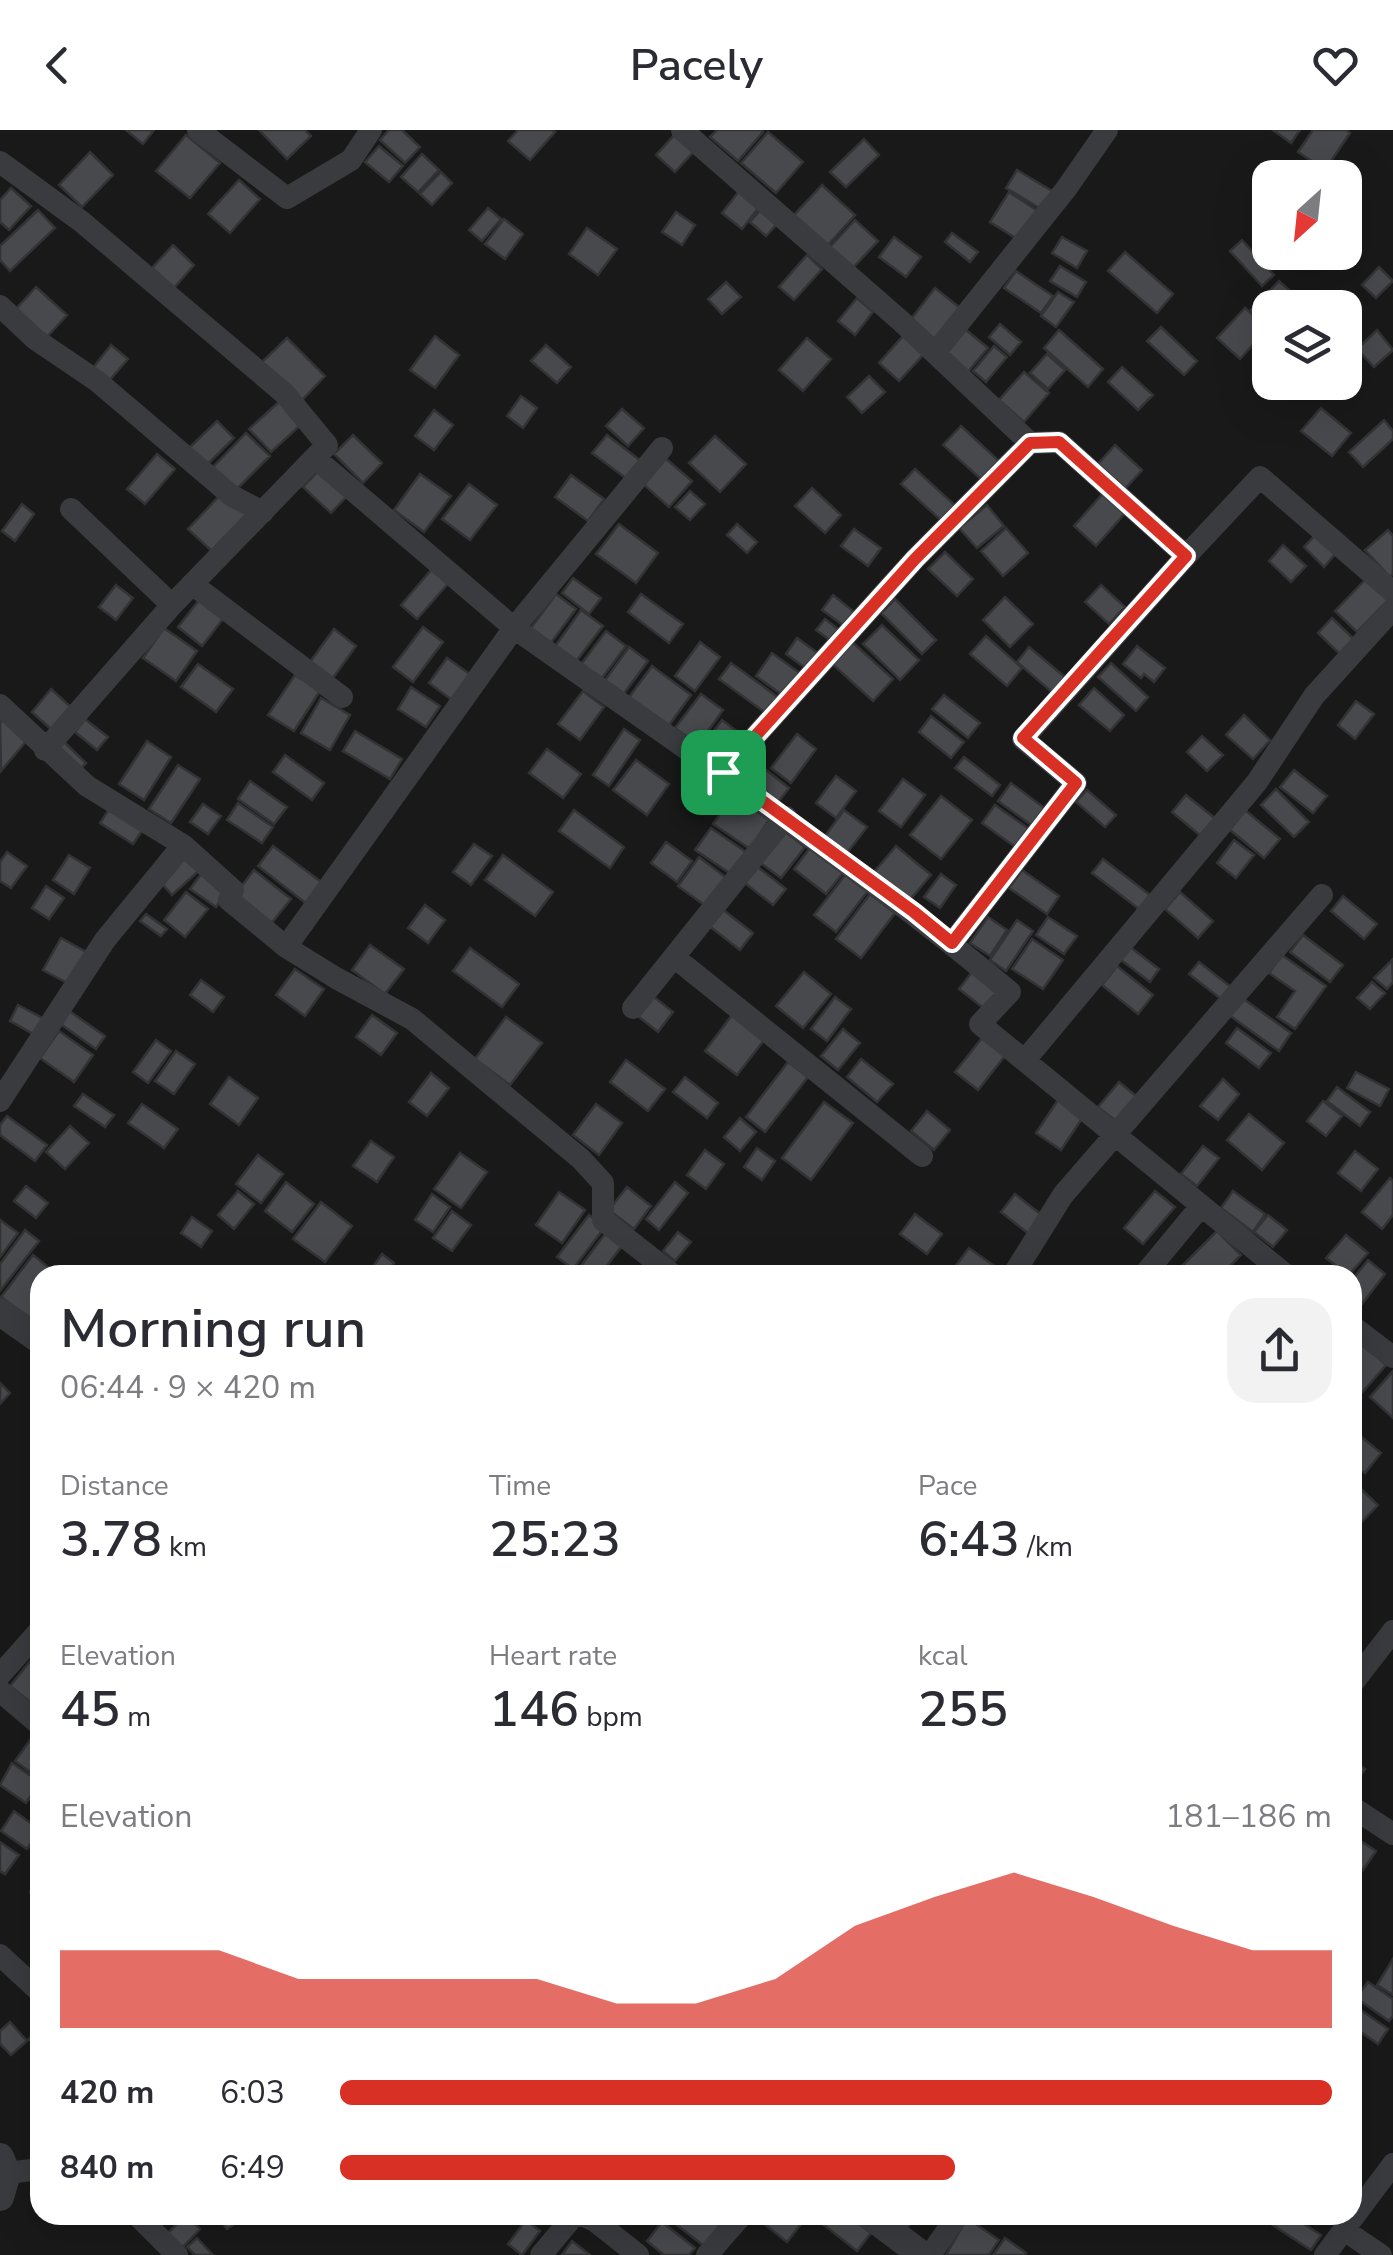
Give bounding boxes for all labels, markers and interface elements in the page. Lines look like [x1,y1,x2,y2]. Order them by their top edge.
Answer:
text: Pacely [630,35,763,96]
icon: back [30,38,85,93]
icon: heart [1308,38,1363,93]
north arrow [1252,160,1362,270]
map controls [1252,160,1362,400]
button: layers [1252,290,1362,400]
pin [681,730,766,815]
icon: arrive [696,745,751,800]
text: Morning run [60,1291,366,1366]
button: share [1227,1298,1332,1403]
text: 06:44 · 9 × 420 m [60,1366,316,1409]
text: Distance [60,1467,169,1505]
text: Time [489,1467,551,1505]
text: Pace [918,1467,977,1505]
text: 3.78 [60,1505,162,1574]
text: 25:23 [489,1505,621,1574]
text: 6:43 [918,1505,1020,1574]
text: km [162,1528,207,1566]
text: /km [1020,1528,1073,1566]
text: Elevation [60,1637,176,1675]
text: Heart rate [489,1637,617,1675]
text: kcal [918,1637,968,1675]
text: 45 [60,1675,120,1744]
text: 146 [489,1675,579,1744]
text: 255 [918,1675,1008,1744]
text: m [120,1698,151,1736]
text: bpm [579,1698,643,1736]
text: Elevation [60,1795,193,1838]
text: 181–186 m [1165,1795,1332,1838]
text: 420 m [60,2071,154,2114]
text: 6:03 [220,2071,285,2114]
text: 840 m [60,2146,154,2189]
text: 6:49 [220,2146,285,2189]

